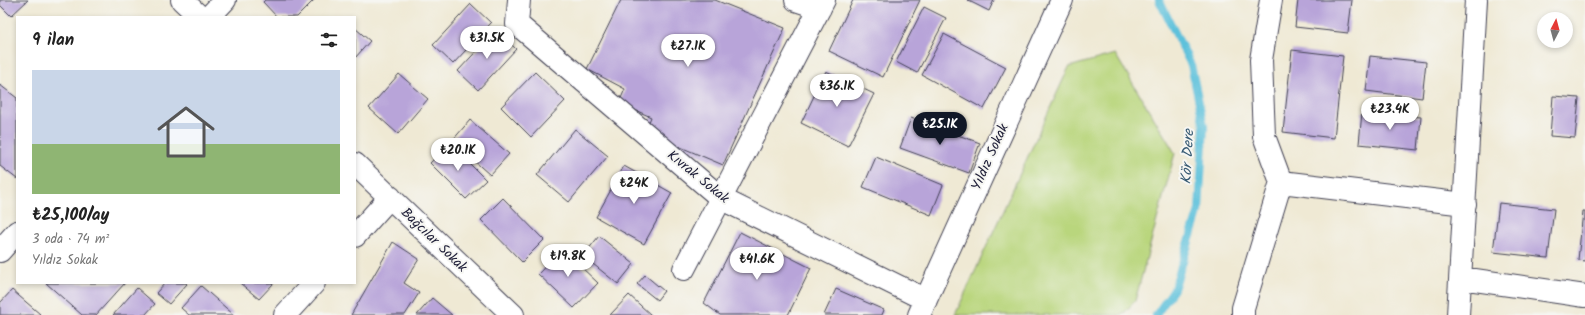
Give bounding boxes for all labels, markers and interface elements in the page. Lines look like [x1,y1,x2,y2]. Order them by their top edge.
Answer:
north arrow [1537,12,1573,48]
map controls [1537,12,1573,48]
pin: ₺31.5K [454,26,520,60]
text: 9 ilan [32,27,74,54]
text: ₺31.5K [469,28,505,49]
icon: filters [318,29,340,51]
pin: ₺27.1K [655,34,721,68]
text: ₺27.1K [670,36,706,57]
pin: ₺36.1K [804,74,870,108]
text: ₺36.1K [819,76,855,97]
icon: home [150,96,222,168]
pin: ₺23.4K [1357,97,1423,131]
text: ₺23.4K [1370,99,1410,120]
pin: ₺25.1K [907,112,973,146]
text: ₺25.1K [922,114,958,135]
street label: Yıldız Sokak [966,120,1015,194]
water label: Kör Dere [1175,128,1201,185]
pin: ₺20.1K [425,138,491,172]
text: ₺20.1K [440,140,476,161]
street label: Kıvrak Sokak [662,145,734,209]
pin: ₺24K [610,171,658,205]
text: ₺24K [619,173,649,194]
text: ₺25,100/ay [32,202,109,229]
street label: Bağcılar Sokak [396,202,473,278]
text: 3 oda · 74 m² [32,229,109,250]
pin: ₺19.8K [535,244,601,278]
text: ₺19.8K [550,246,586,267]
pin: ₺41.6K [724,247,790,281]
text: ₺41.6K [739,249,775,270]
text: Yıldız Sokak [32,250,98,271]

